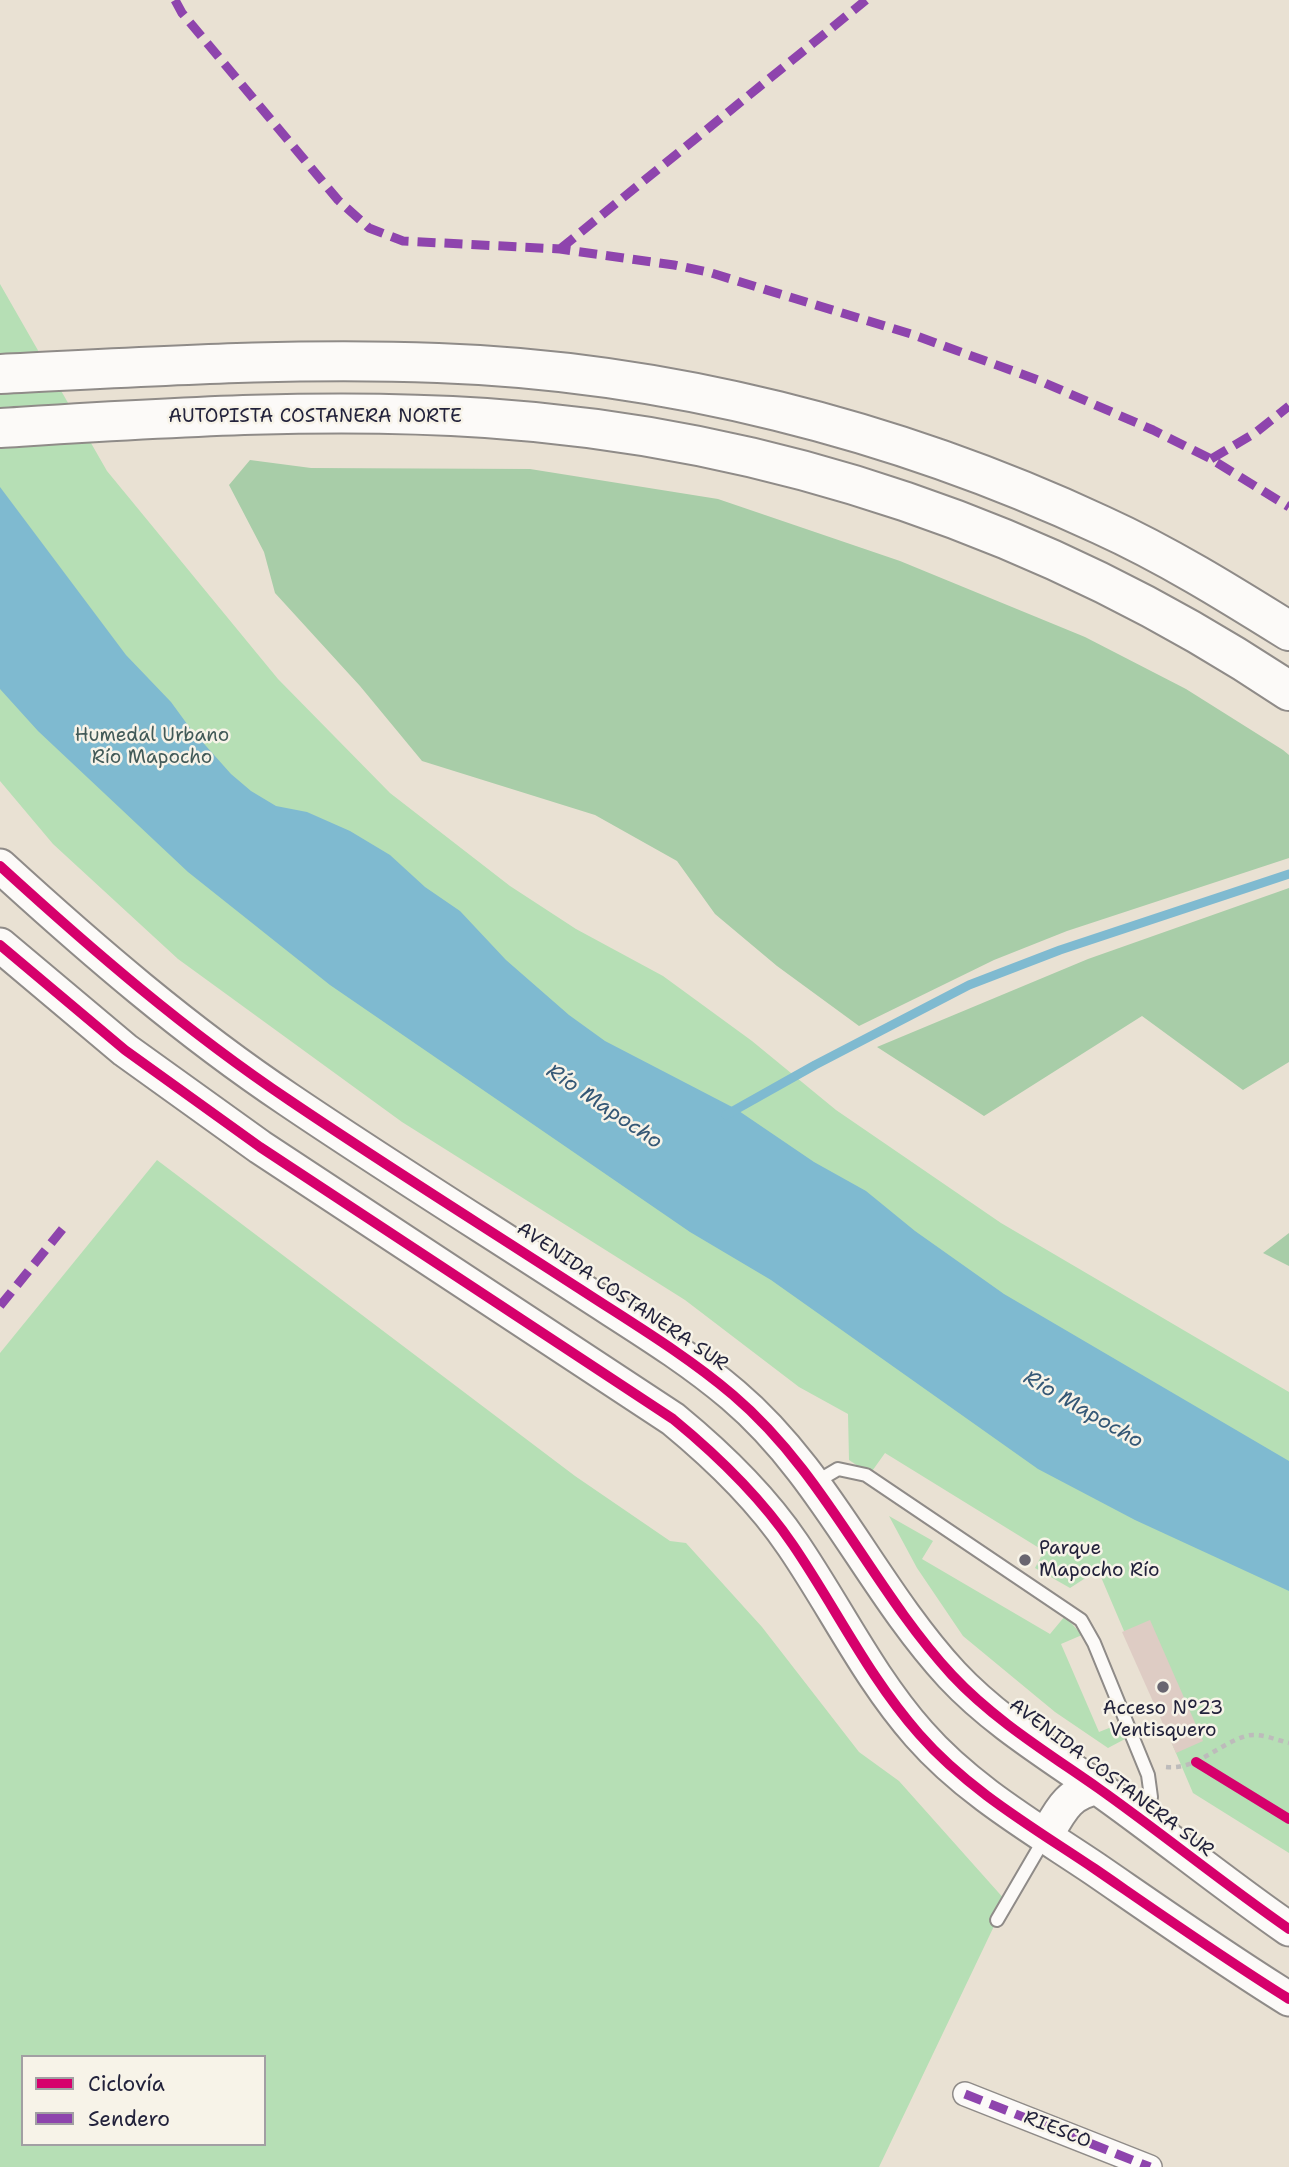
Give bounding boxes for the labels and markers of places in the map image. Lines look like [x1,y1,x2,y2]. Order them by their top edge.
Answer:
place label: Parque Mapocho Río [1039,1538,1160,1582]
marker: Parque Mapocho Río [1017,1552,1033,1568]
marker: Acceso N°23 Ventisquero [1155,1679,1171,1695]
place label: Acceso N°23 Ventisquero [1103,1698,1223,1742]

